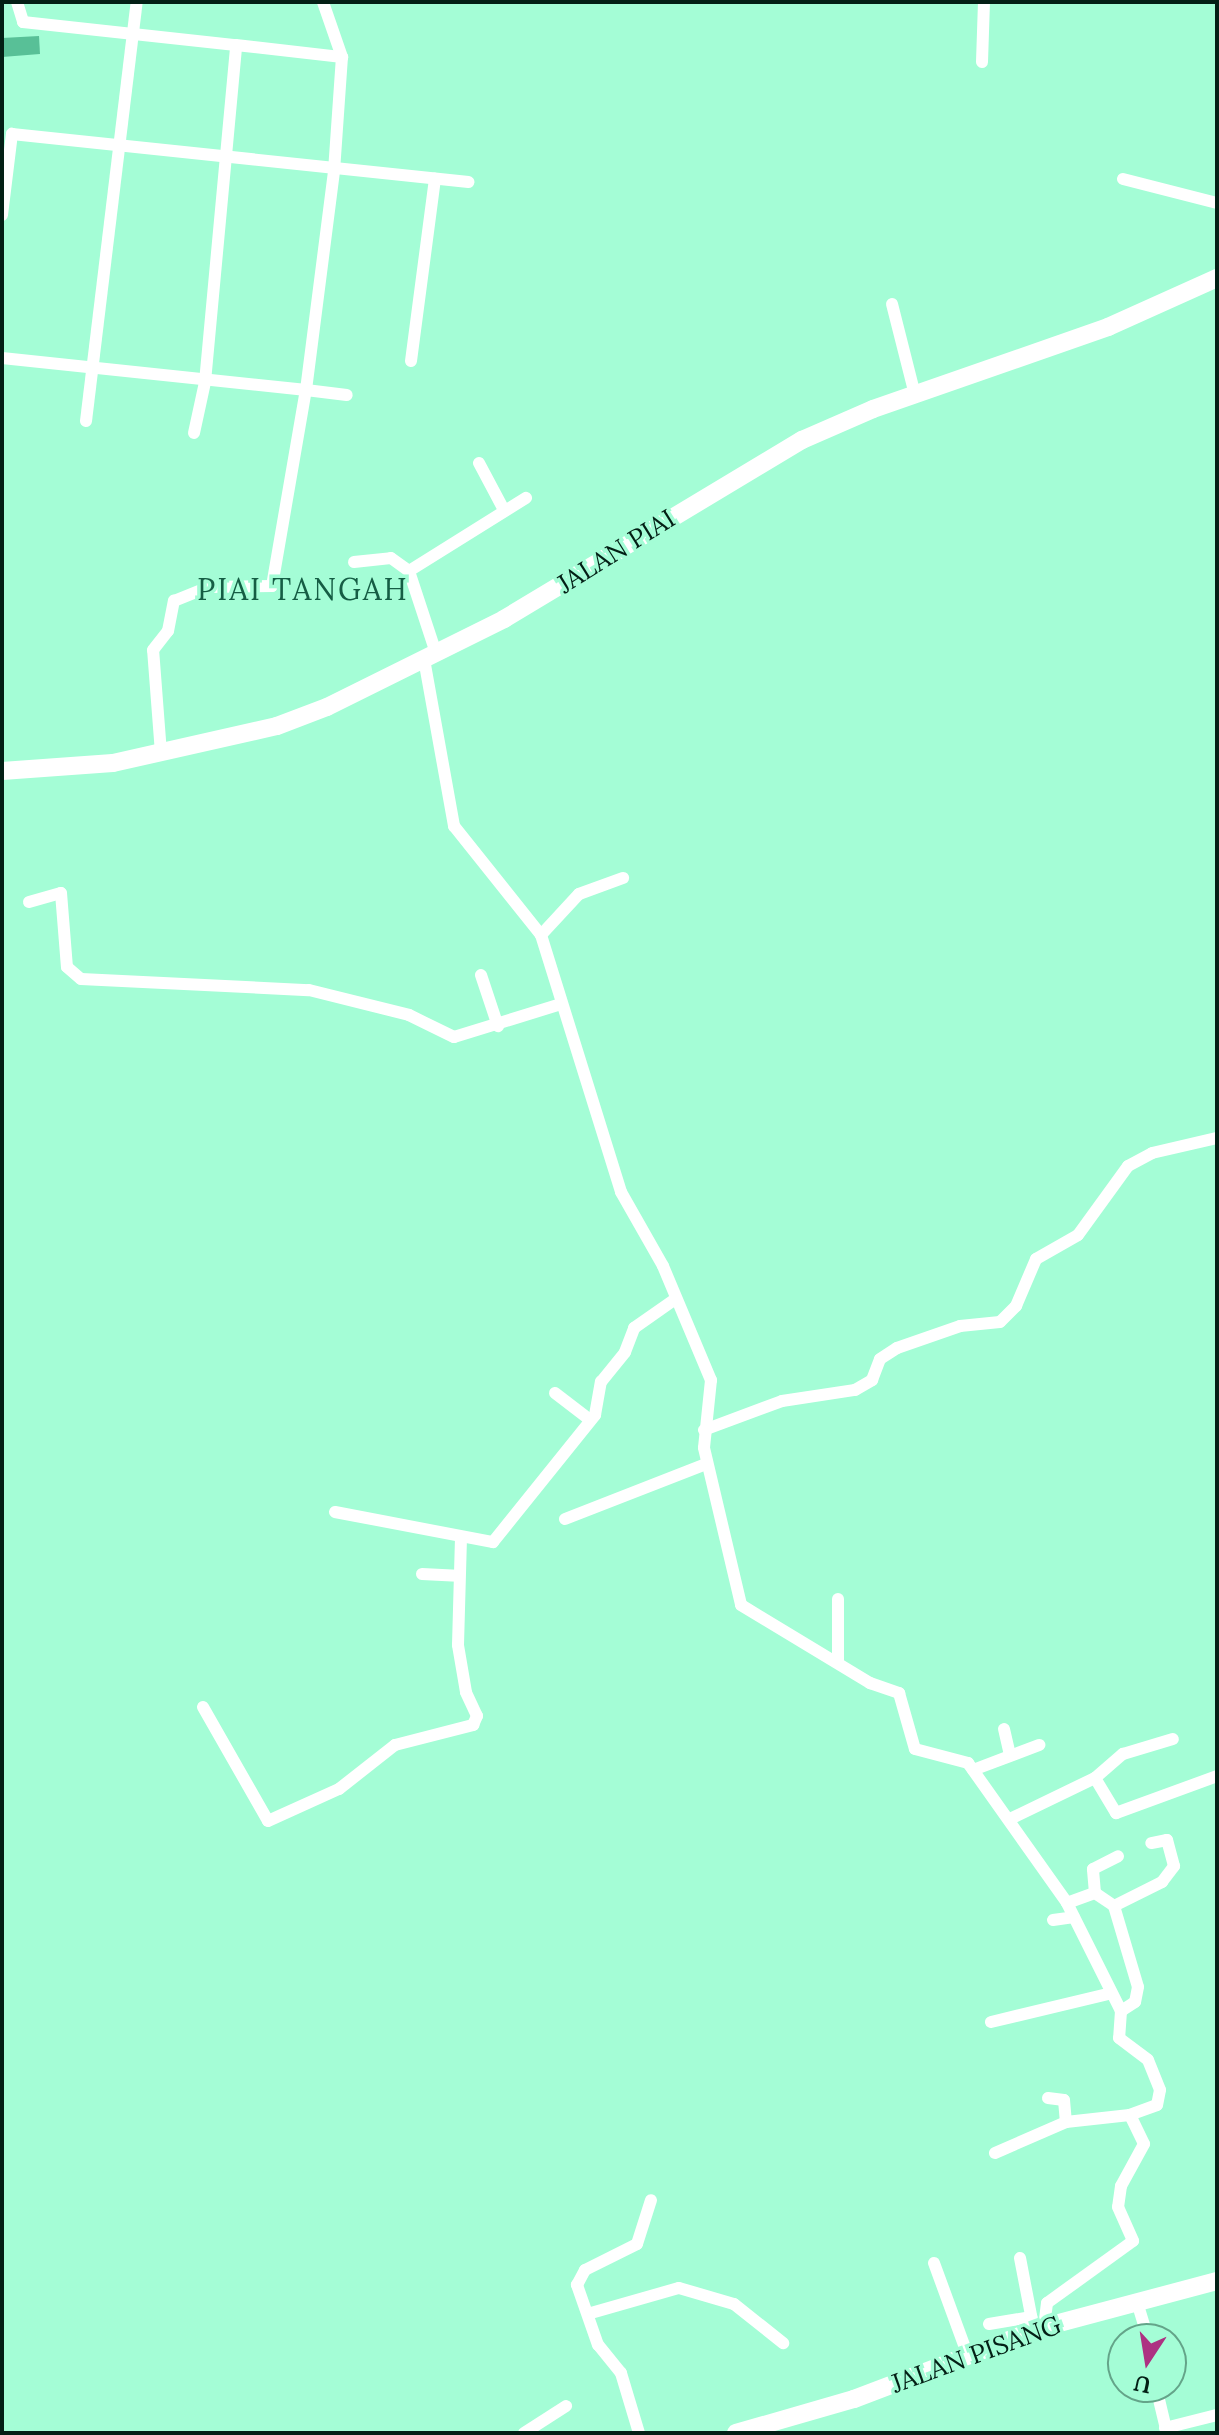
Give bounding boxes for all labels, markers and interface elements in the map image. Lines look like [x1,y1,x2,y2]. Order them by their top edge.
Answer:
street label: JALAN PIAI [551,503,681,599]
district label: PIAI TANGAH [197,571,409,607]
street label: JALAN PISANG [887,2309,1065,2399]
north arrow [1107,2323,1187,2403]
text: U [1131,2369,1154,2400]

